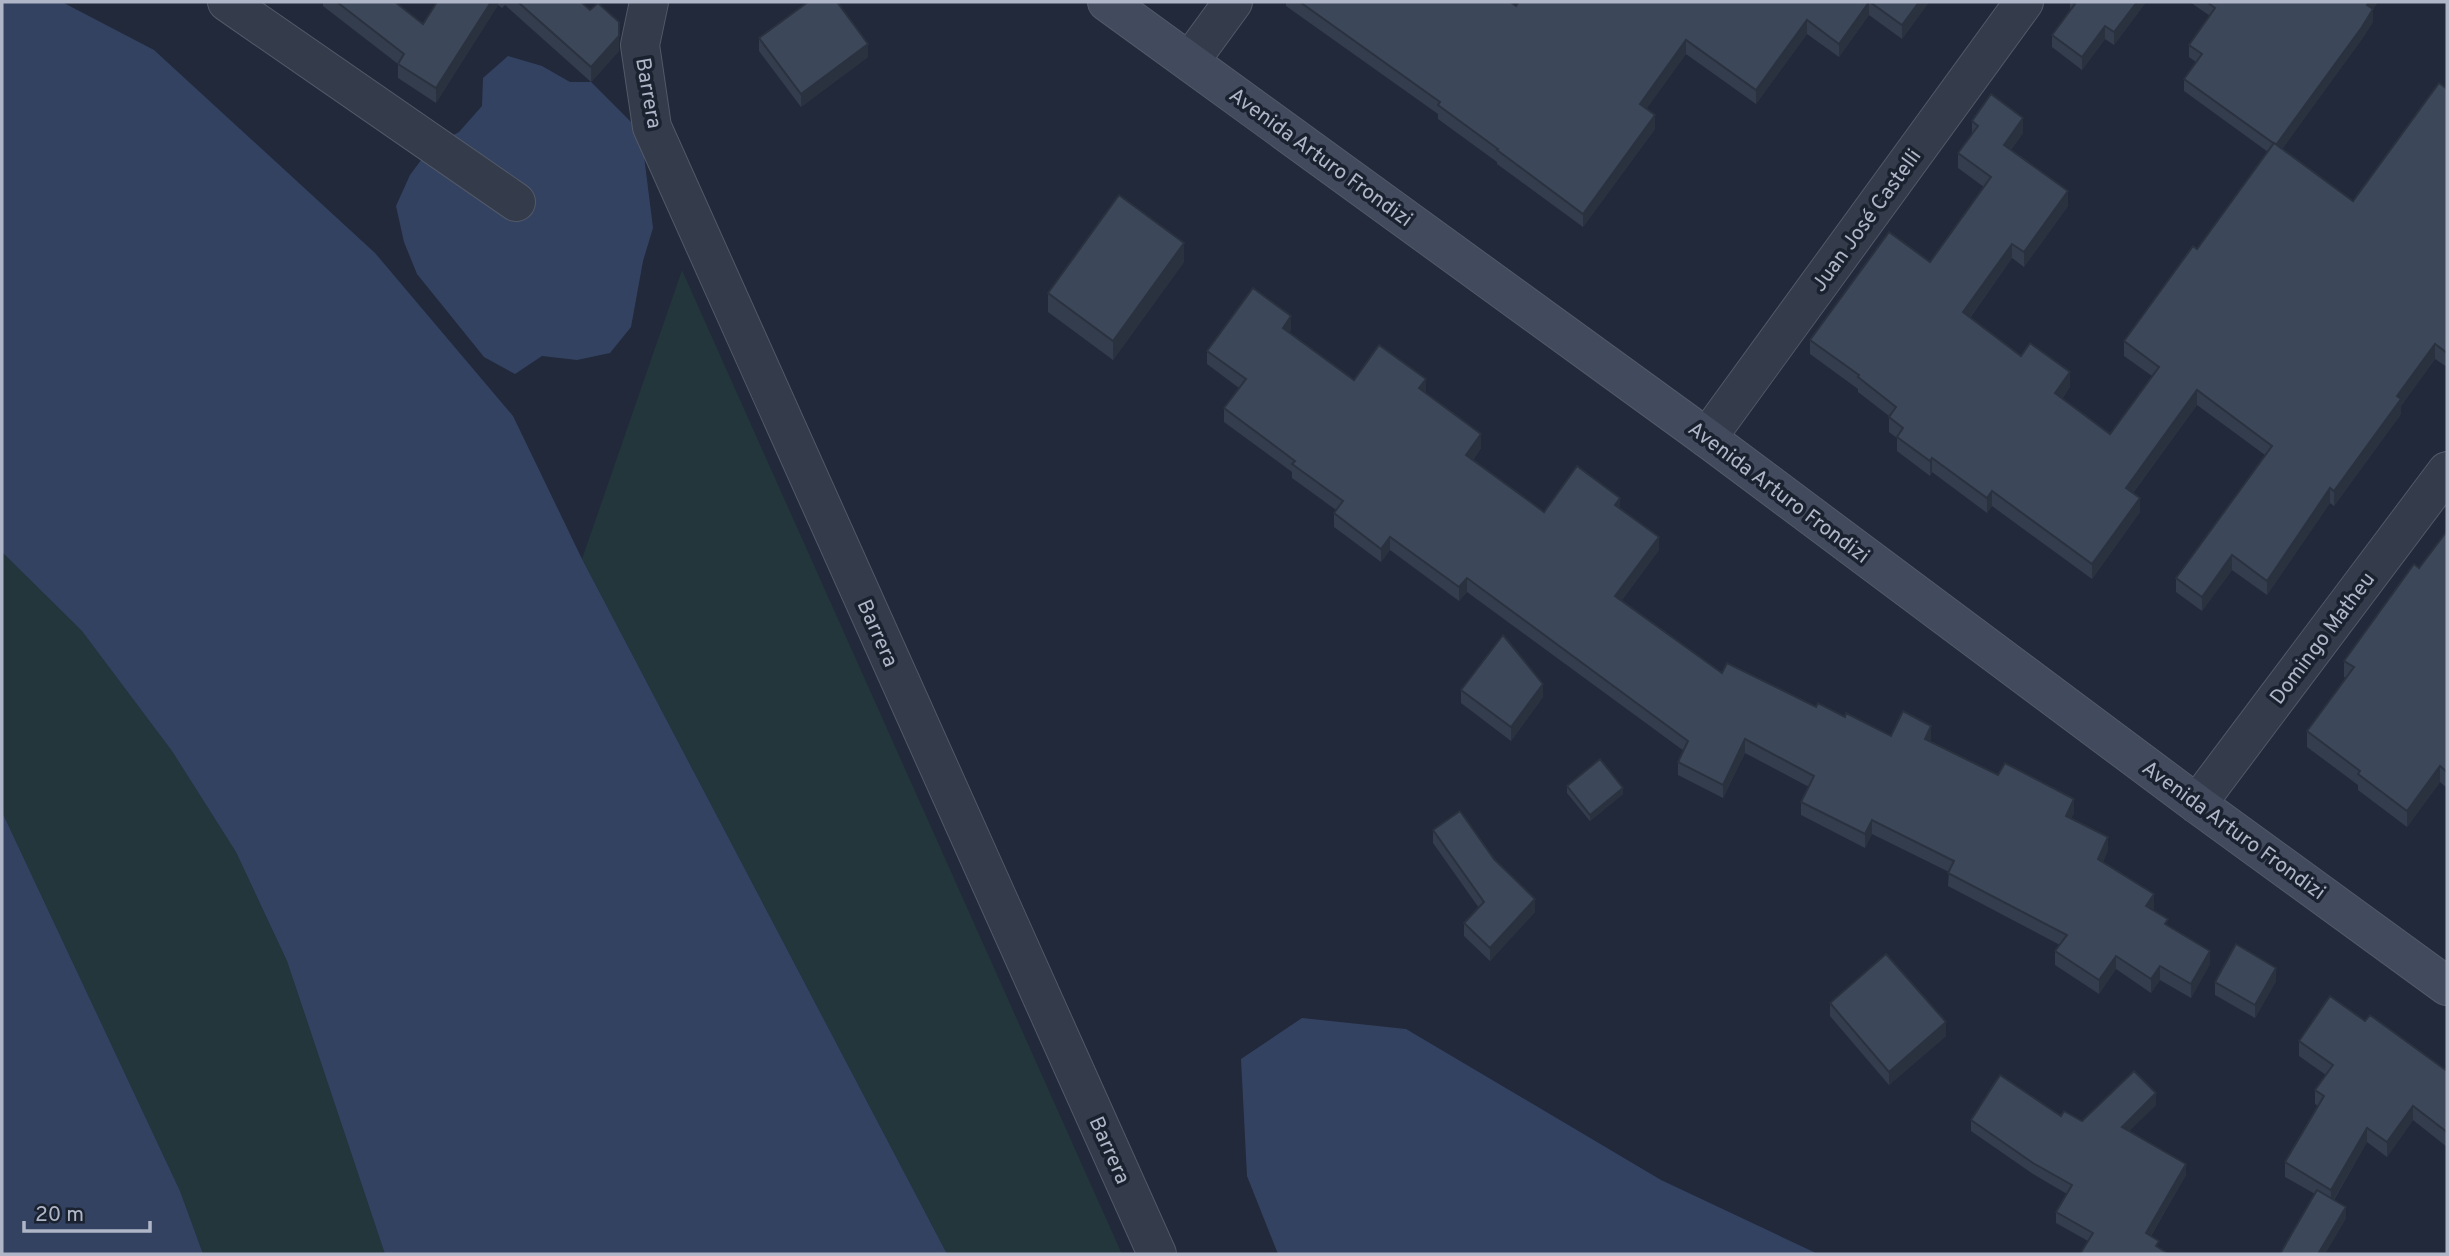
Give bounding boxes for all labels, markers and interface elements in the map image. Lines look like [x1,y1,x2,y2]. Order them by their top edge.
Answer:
street label: Barrera [628,56,667,131]
street label: Avenida Arturo Frondizi [1223,82,1417,234]
street label: Juan José Castelli [1806,144,1928,298]
street label: Avenida Arturo Frondizi [1682,416,1874,570]
street label: Domingo Matheu [2265,567,2382,711]
street label: Barrera [850,596,903,672]
street label: Avenida Arturo Frondizi [2136,755,2330,907]
street label: Barrera [1082,1113,1135,1189]
scale bar [24,1190,150,1234]
text: 20 m [35,1202,84,1229]

